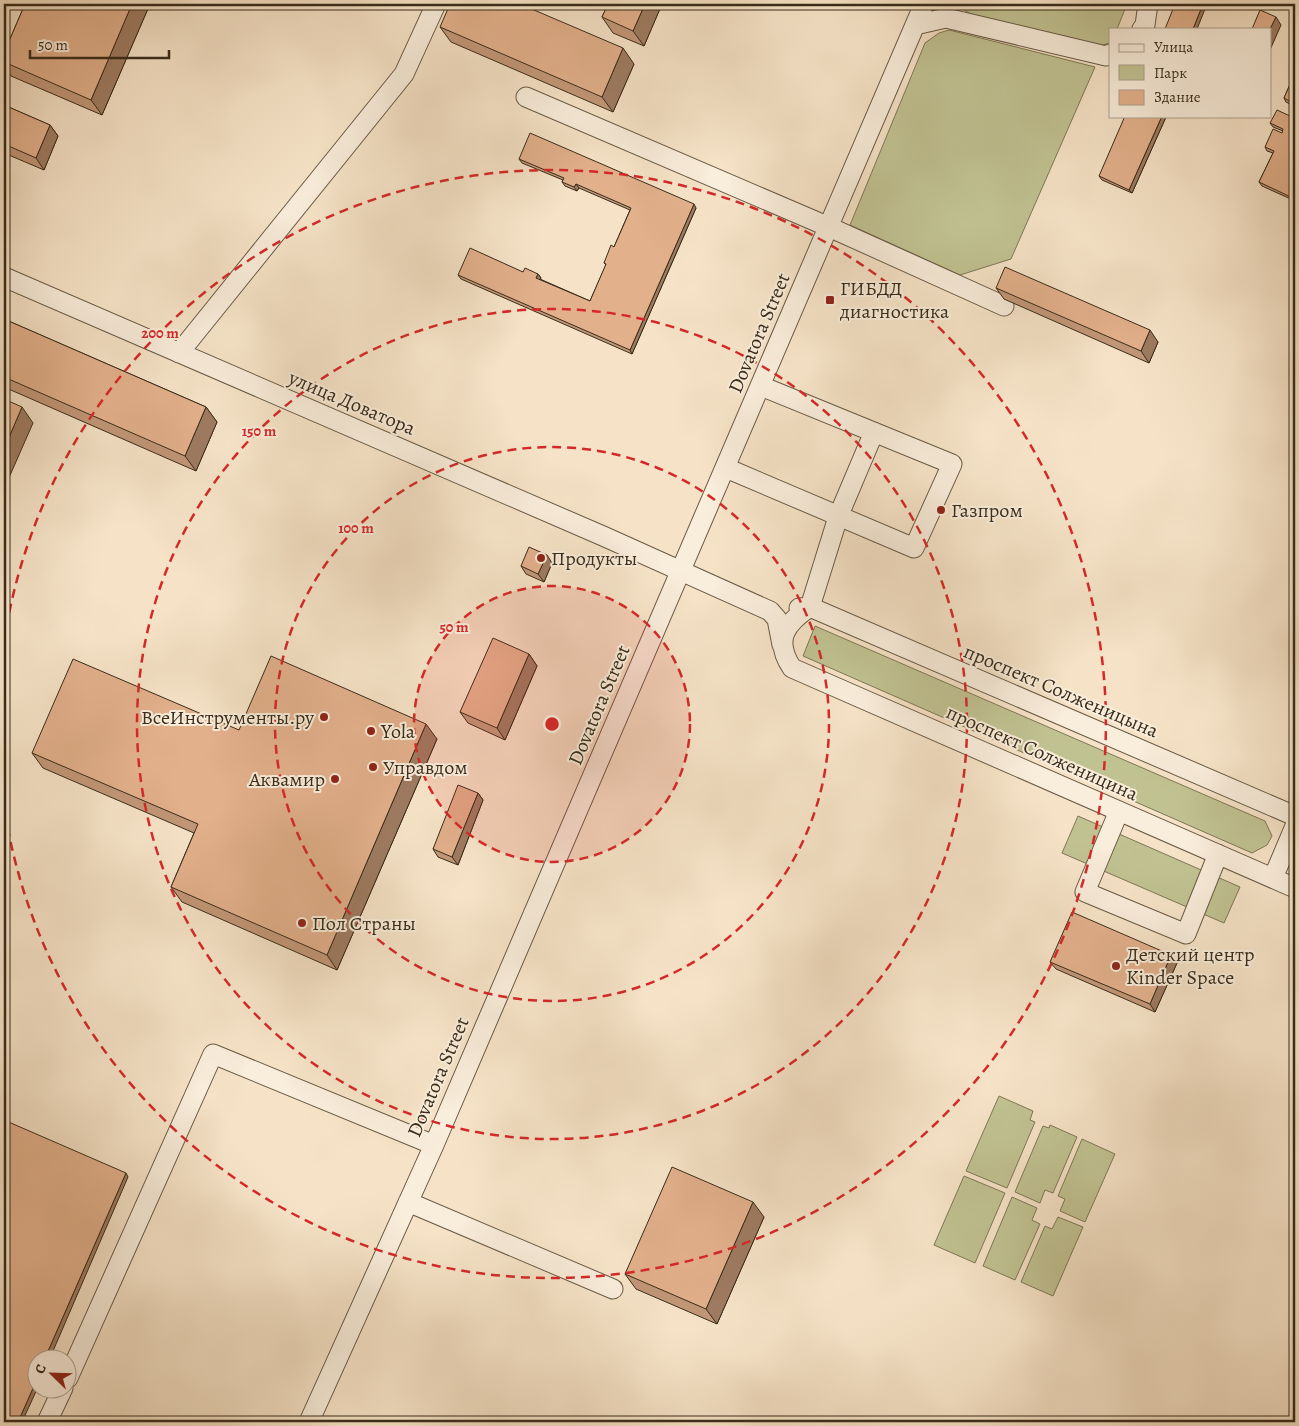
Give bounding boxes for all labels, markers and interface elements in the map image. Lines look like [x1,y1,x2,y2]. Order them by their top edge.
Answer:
scale bar [30,28,169,60]
legend [1109,28,1272,118]
text: 50 m [38,35,68,55]
text: Улица [1154,37,1193,57]
text: Парк [1154,63,1187,83]
text: Здание [1154,87,1201,107]
street label: Dovatora Street [722,268,797,397]
place label: ГИБДД диагностика [839,275,950,325]
marker: ГИБДД диагностика [824,294,836,306]
text: 200 m [141,323,179,343]
street label: улица Доватора [283,364,420,442]
text: 150 m [242,421,277,441]
place label: Газпром [951,497,1023,524]
marker: Газпром [935,504,947,516]
text: 100 m [338,518,374,538]
place label: Продукты [551,545,637,572]
marker: Продукты [535,552,547,564]
text: 50 m [439,617,469,637]
street label: проспект Солженицына [960,638,1163,745]
street label: Dovatora Street [562,640,637,769]
street label: проспект Солженицина [942,698,1143,808]
place label: ВсеИнструменты.ру [141,704,315,731]
marker: ВсеИнструменты.ру [318,711,330,723]
centre of rings [543,715,561,733]
place label: Yola [380,718,416,745]
marker: Yola [365,725,377,737]
place label: Управдом [383,754,468,781]
marker: Управдом [367,761,379,773]
place label: Аквамир [248,766,325,793]
marker: Аквамир [329,773,341,785]
place label: Пол Страны [312,910,416,937]
marker: Пол Страны [296,917,308,929]
place label: Детский центр Kinder Space [1126,941,1255,991]
marker: Детский центр Kinder Space [1110,960,1122,972]
street label: Dovatora Street [401,1012,476,1141]
north arrow [28,1348,78,1398]
text: С [30,1361,51,1377]

